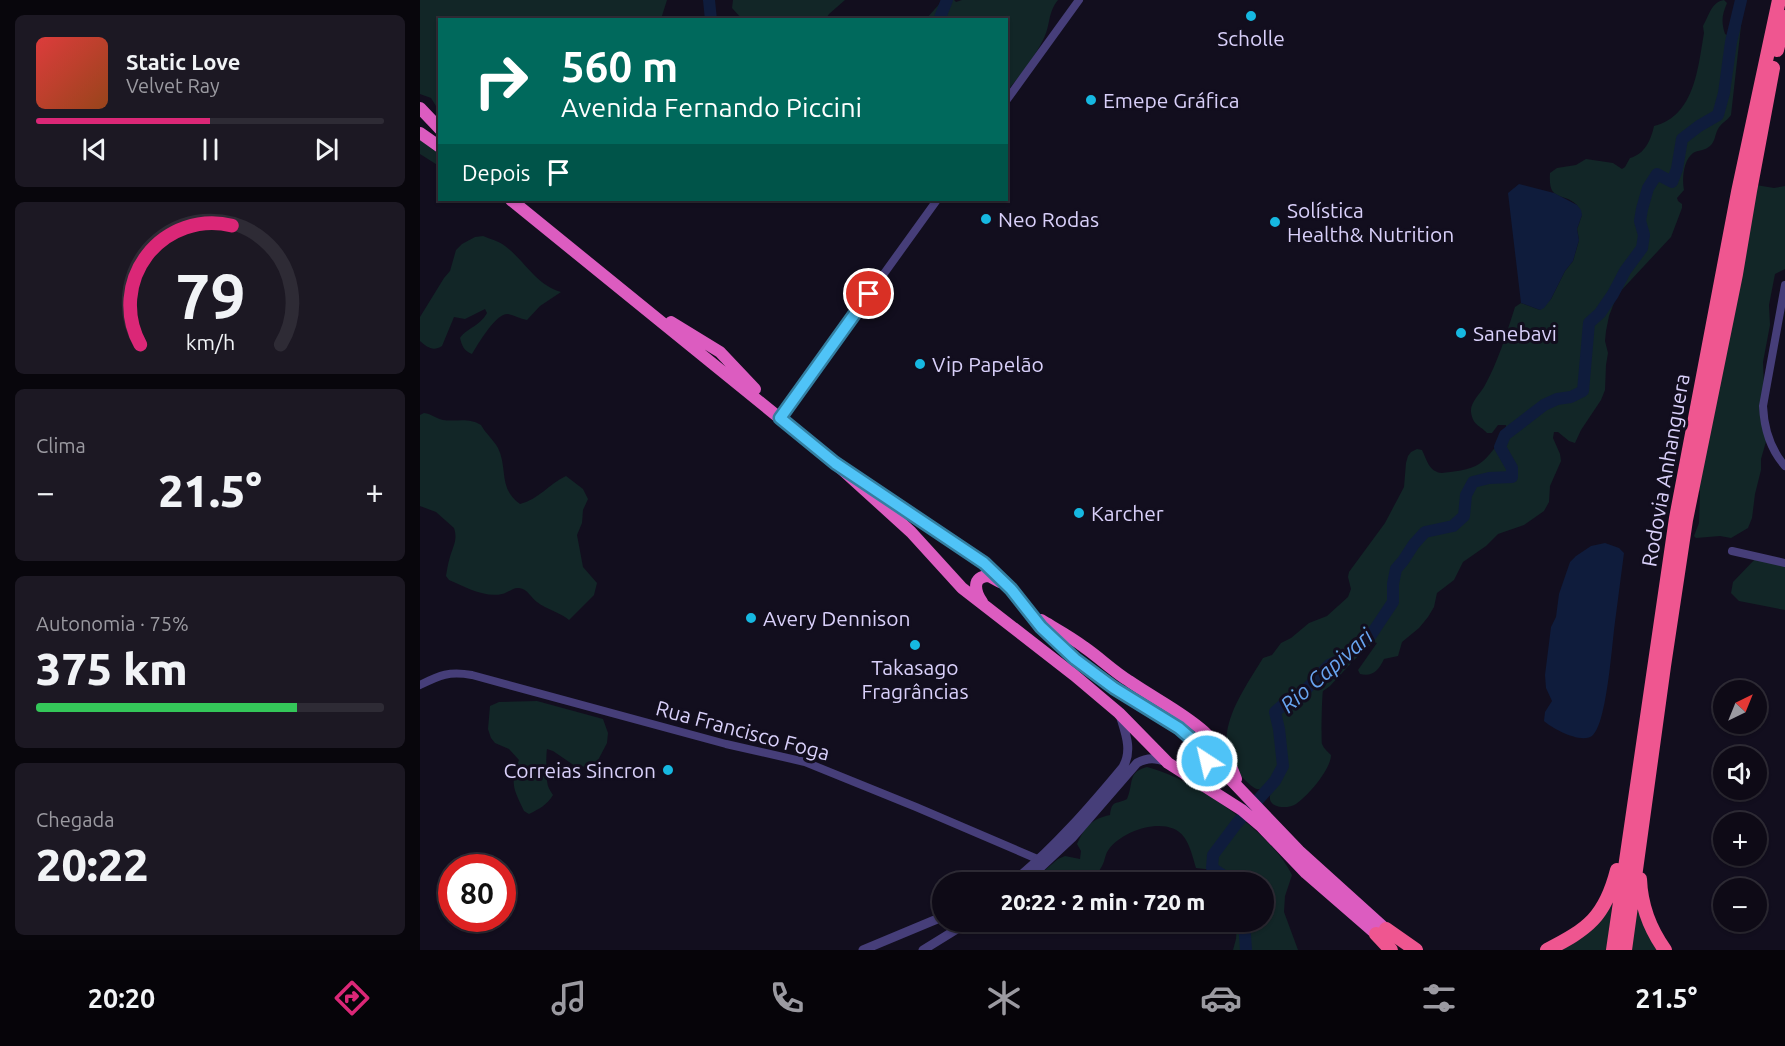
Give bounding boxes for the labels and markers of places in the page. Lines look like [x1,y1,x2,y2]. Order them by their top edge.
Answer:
marker: Scholle [1244,9,1258,23]
place label: Scholle [1217,26,1285,50]
place label: Emepe Gráfica [1103,88,1239,112]
marker: Emepe Gráfica [1084,93,1098,107]
place label: Solística Health& Nutrition [1287,198,1454,246]
place label: Neo Rodas [998,207,1099,231]
marker: Neo Rodas [979,212,993,226]
marker: Solística Health& Nutrition [1268,215,1282,229]
pin [843,268,894,319]
place label: Sanebavi [1473,321,1557,345]
marker: Sanebavi [1454,326,1468,340]
place label: Vip Papelão [932,352,1044,376]
marker: Vip Papelão [913,357,927,371]
place label: Karcher [1091,501,1164,525]
marker: Karcher [1072,506,1086,520]
place label: Avery Dennison [763,606,910,630]
marker: Avery Dennison [744,611,758,625]
marker: Takasago Fragrâncias [908,638,922,652]
place label: Takasago Fragrâncias [862,655,969,703]
place label: Correias Sincron [503,758,656,782]
marker: Correias Sincron [661,763,675,777]

